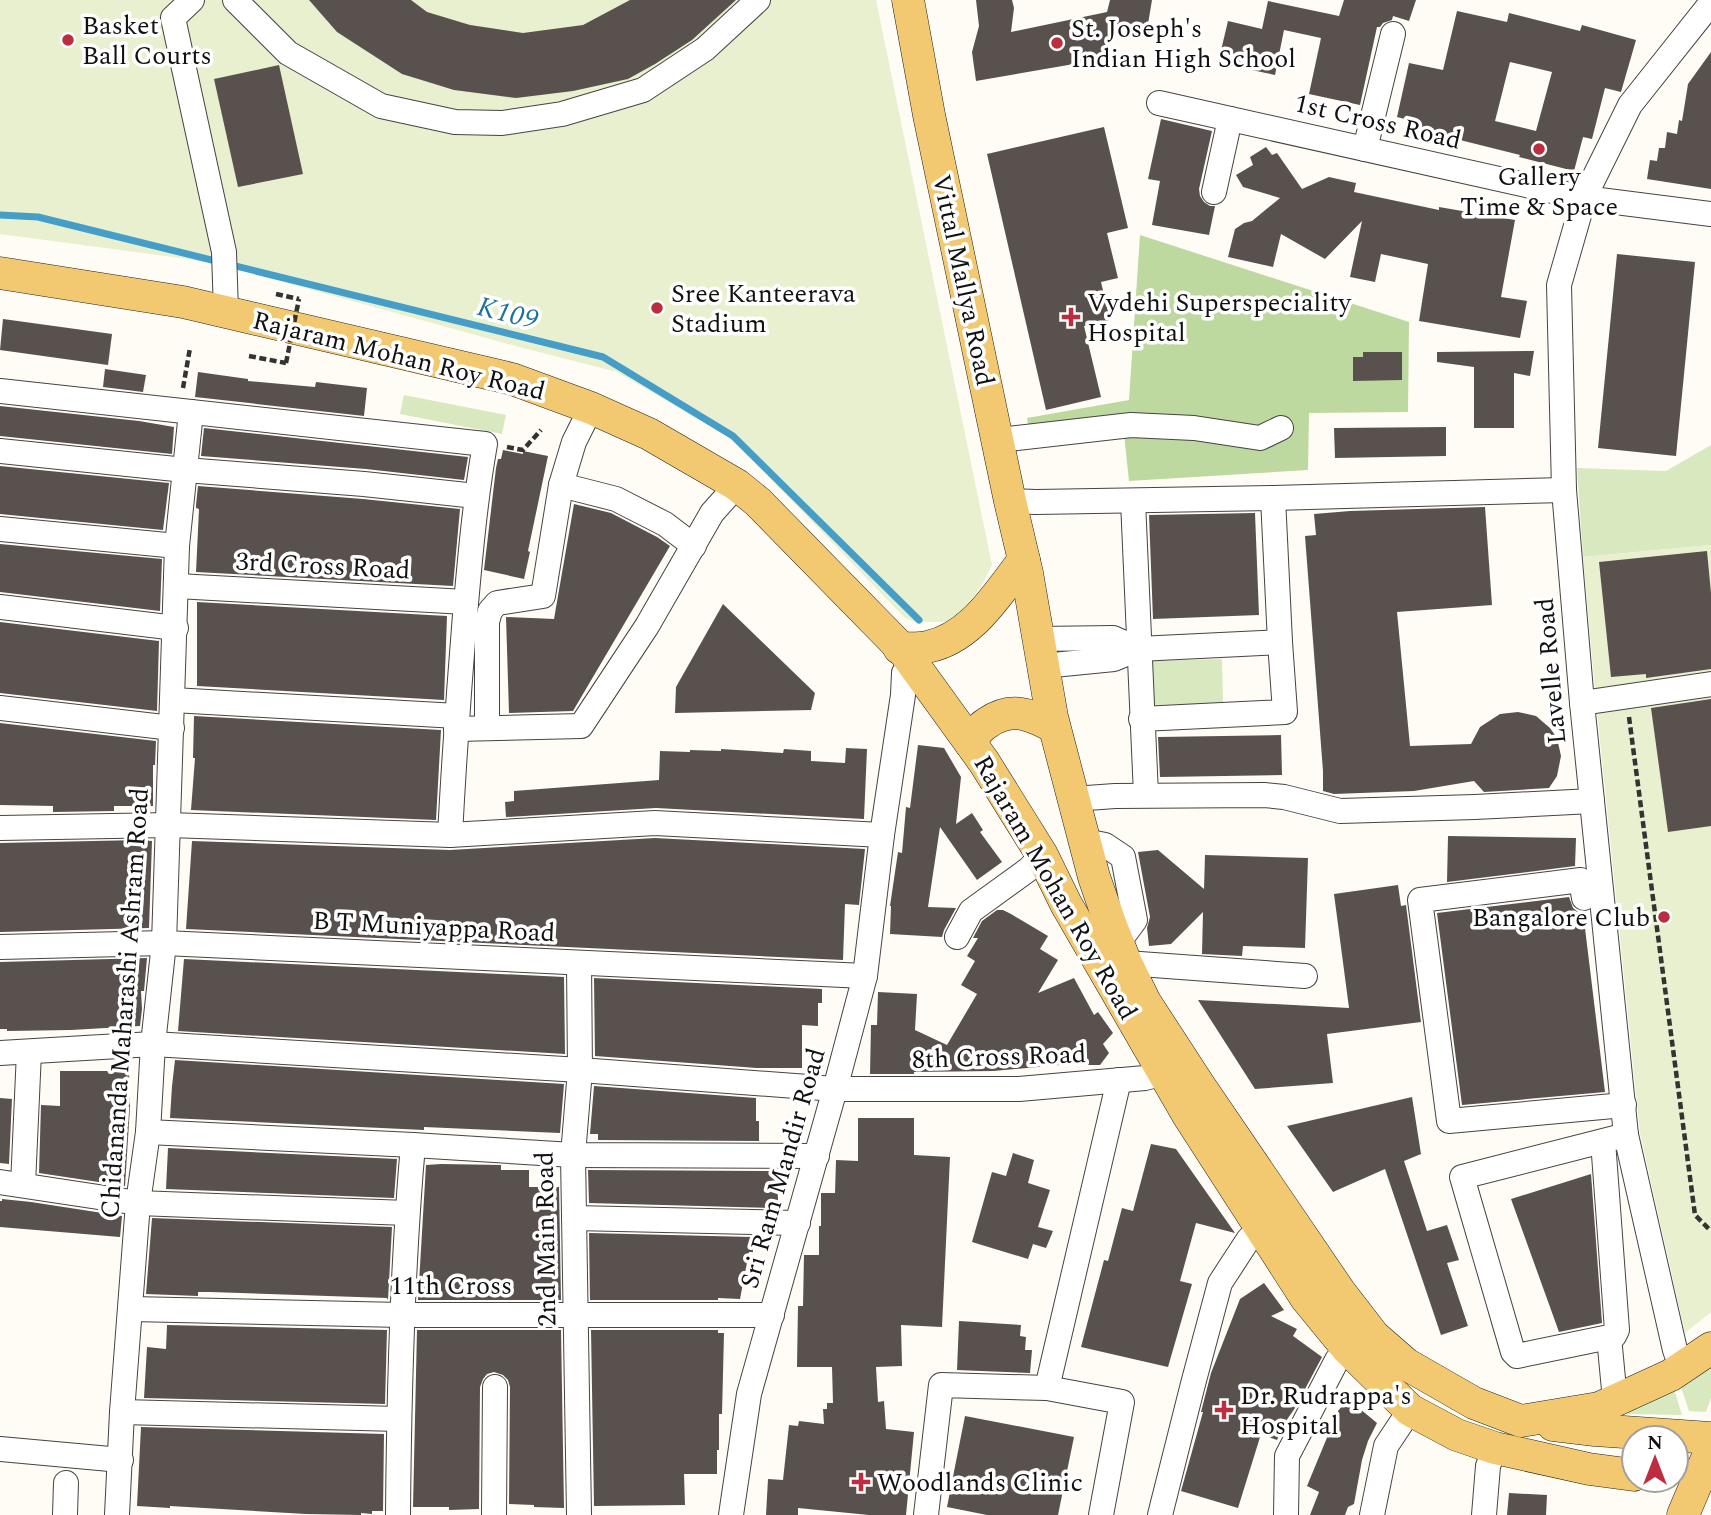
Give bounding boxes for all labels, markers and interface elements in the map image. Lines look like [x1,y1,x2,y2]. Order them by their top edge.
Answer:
place label: Basket Ball Courts [82,6,212,76]
place label: St. Joseph's Indian High School [1071,9,1296,79]
marker: Basket Ball Courts [60,32,76,48]
marker: St. Joseph's Indian High School [1049,35,1065,51]
street label: 1st Cross Road [1290,83,1465,161]
marker: Gallery Time & Space [1531,141,1547,157]
place label: Gallery Time & Space [1460,157,1618,227]
street label: Vittal Mallya Road [921,171,1005,390]
place label: Sree Kanteerava Stadium [671,274,856,344]
place label: Vydehi Superspeciality Hospital [1087,283,1352,353]
water label: K109 [473,285,543,342]
street label: Rajaram Mohan Roy Road [248,300,549,412]
marker: Sree Kanteerava Stadium [649,300,665,316]
marker: Vydehi Superspeciality Hospital [1061,307,1081,327]
street label: 3rd Cross Road [235,541,411,591]
street label: Lavelle Road [1525,596,1577,746]
street label: Rajaram Mohan Roy Road [963,747,1148,1028]
street label: Chidananda Maharashi Ashram Road [90,786,160,1220]
place label: Bangalore Club [1472,898,1650,938]
street label: B T Muniyappa Road [312,901,556,953]
marker: Bangalore Club [1656,909,1672,925]
street label: 8th Cross Road [911,1034,1087,1080]
street label: Sri Ram Mandir Road [729,1043,836,1293]
street label: 2nd Main Road [524,1151,568,1327]
street label: 11th Cross [390,1266,512,1306]
place label: Dr. Rudrappa's Hospital [1240,1376,1412,1446]
marker: Dr. Rudrappa's Hospital [1214,1400,1234,1420]
north arrow [1620,1424,1690,1494]
text: N [1647,1429,1663,1458]
place label: Woodlands Clinic [877,1463,1083,1503]
marker: Woodlands Clinic [851,1472,871,1492]

